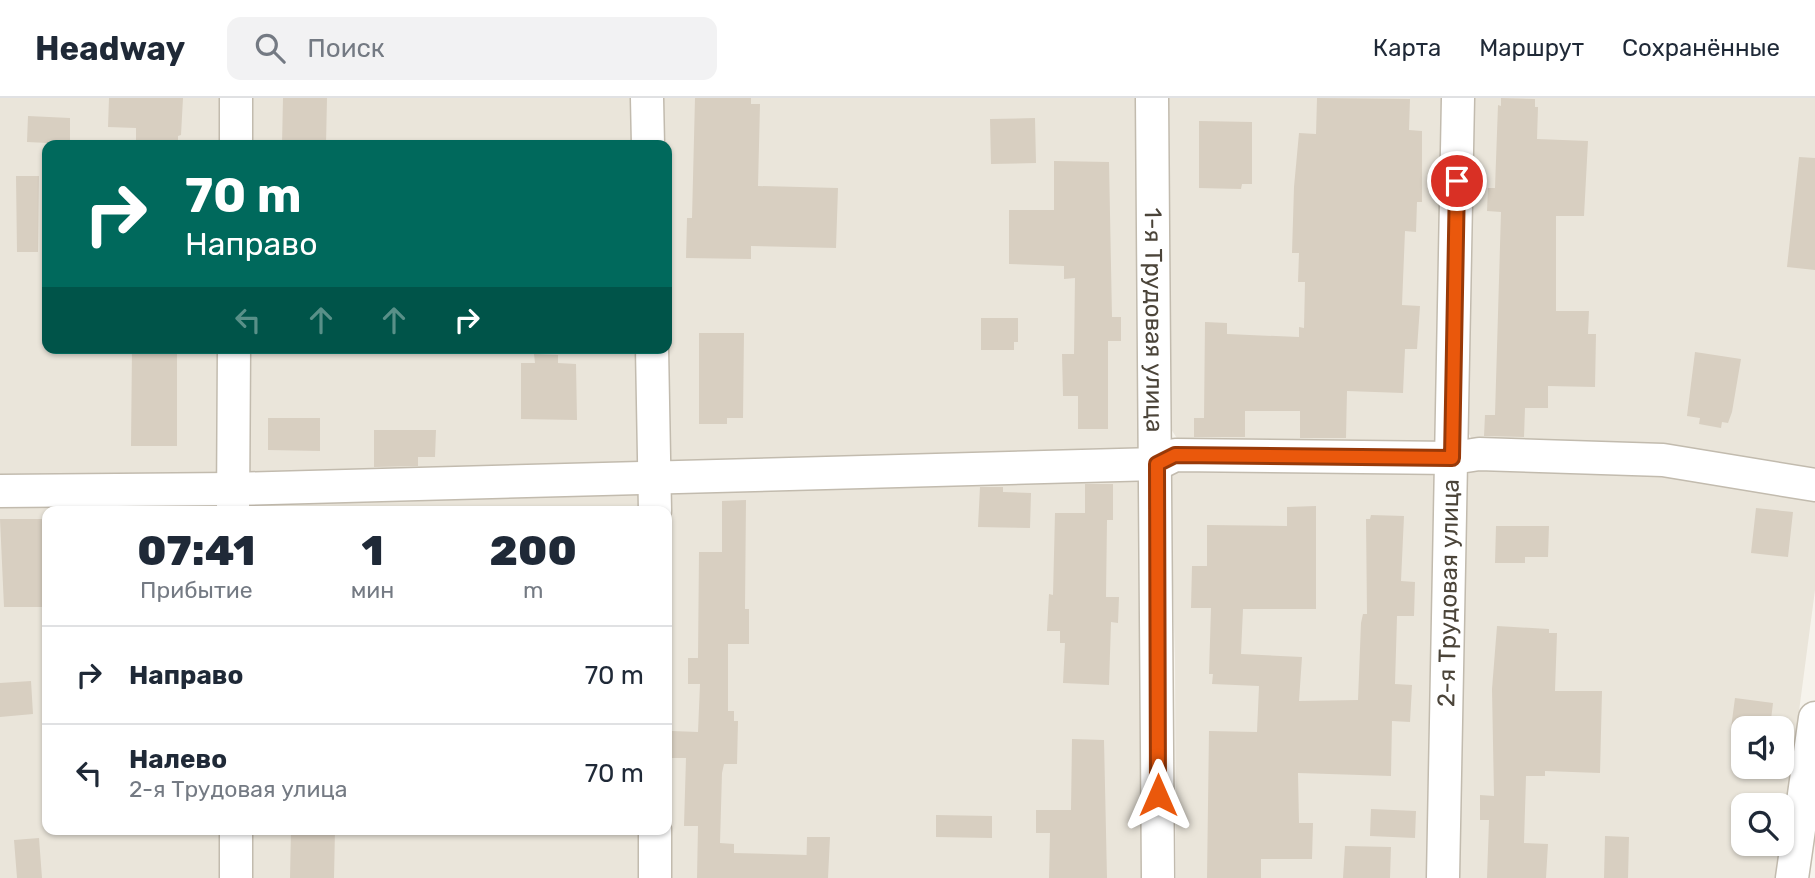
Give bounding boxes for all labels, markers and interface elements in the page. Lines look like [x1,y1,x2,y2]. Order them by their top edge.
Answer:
search box [227,17,717,80]
text: Headway [35,29,185,68]
icon: search [251,29,289,67]
text: Поиск [307,33,385,64]
text: Карта [1373,34,1441,62]
text: Маршрут [1479,34,1584,62]
text: Сохранённые [1622,34,1780,62]
pin [1427,151,1487,211]
icon: arrive [1438,162,1476,200]
text: 70 m [185,166,302,224]
icon: right [70,168,161,259]
street label: 1-я Трудовая улица [1139,208,1169,432]
text: Направо [185,225,318,263]
icon: left [229,301,267,339]
icon: ahead [302,301,340,339]
icon: ahead [375,301,413,339]
icon: right [448,301,486,339]
street label: 2-я Трудовая улица [1432,479,1465,707]
text: 07:41 [137,526,255,576]
text: 1 [361,526,384,576]
text: 200 [490,526,577,576]
text: Прибытие [140,576,253,604]
text: мин [351,576,394,604]
text: m [523,576,543,604]
icon: right [70,656,108,694]
text: Направо [129,660,243,691]
text: 70 m [585,660,644,691]
map controls [1731,716,1794,856]
button: sound [1731,716,1794,779]
text: Налево [129,744,227,775]
icon: left [70,754,108,792]
text: 70 m [585,758,644,789]
position arrow [1121,758,1195,832]
text: 2-я Трудовая улица [129,775,347,803]
button: search [1731,793,1794,856]

